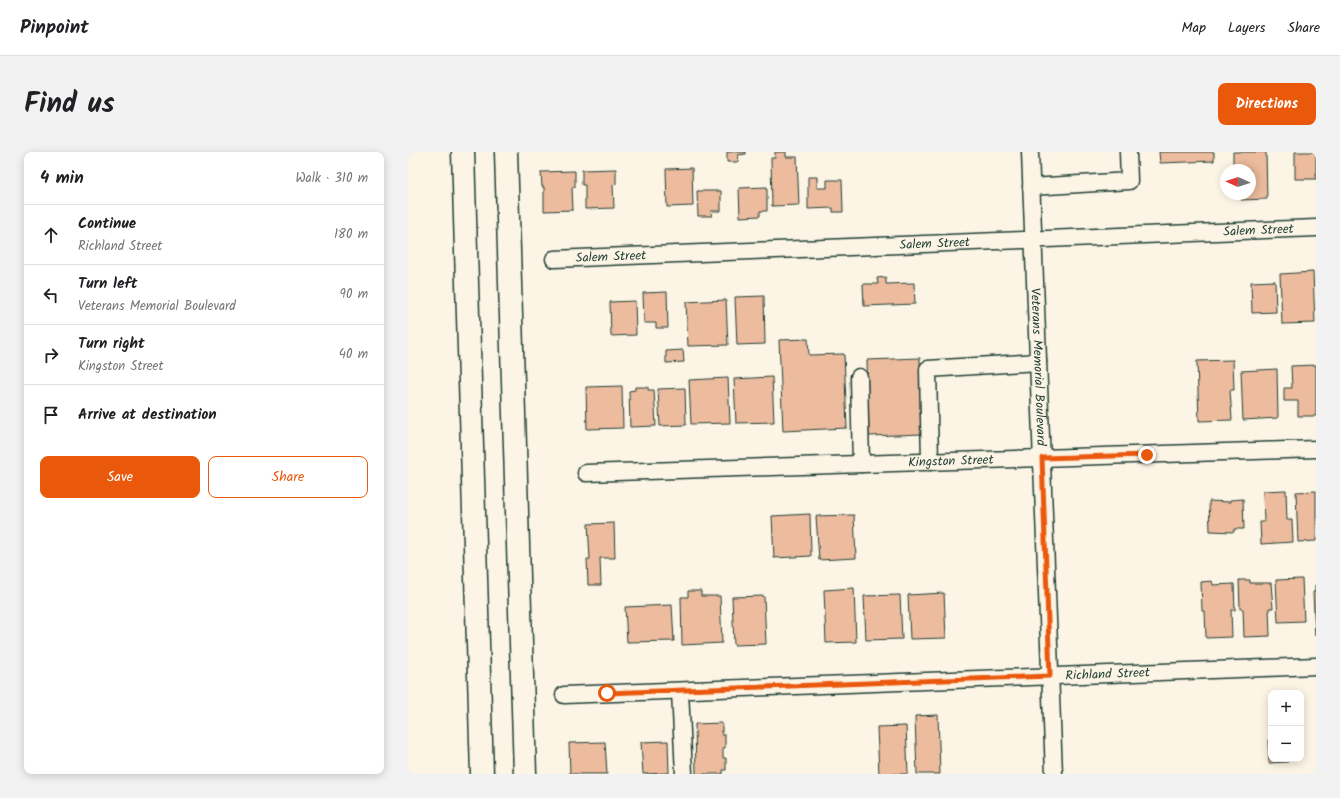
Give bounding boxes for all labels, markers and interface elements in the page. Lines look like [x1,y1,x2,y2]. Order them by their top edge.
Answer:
text: Pinpoint [20,13,89,43]
text: Map [1182,17,1206,39]
text: Layers [1228,17,1266,39]
text: Share [1288,17,1320,39]
text: Find us [24,82,115,127]
button: Directions [1218,83,1316,125]
north arrow [1220,164,1256,200]
text: 4 min [40,165,84,192]
text: Walk · 310 m [295,168,368,189]
text: Continue [78,212,136,236]
street label: Salem Street [1223,218,1295,242]
icon: ahead [40,224,62,246]
text: 180 m [334,224,368,245]
street label: Salem Street [899,232,971,255]
text: Richland Street [78,236,162,257]
street label: Salem Street [575,245,648,269]
text: Turn left [78,272,138,296]
icon: left [40,284,62,306]
text: 90 m [340,284,368,305]
street label: Veterans Memorial Boulevard [1025,287,1052,447]
text: Veterans Memorial Boulevard [78,296,236,317]
text: Turn right [78,332,145,356]
icon: right [40,344,62,366]
text: 40 m [339,344,368,365]
text: Kingston Street [78,356,163,377]
text: Arrive at destination [78,403,217,427]
icon: arrive [40,404,62,426]
route end [1138,446,1156,464]
street label: Kingston Street [908,449,995,473]
button: Save [40,456,200,498]
button: Share [208,456,368,498]
street label: Richland Street [1065,662,1151,686]
route start [598,684,616,702]
map controls [1268,690,1304,762]
button: + [1268,690,1304,726]
button: − [1268,726,1304,762]

